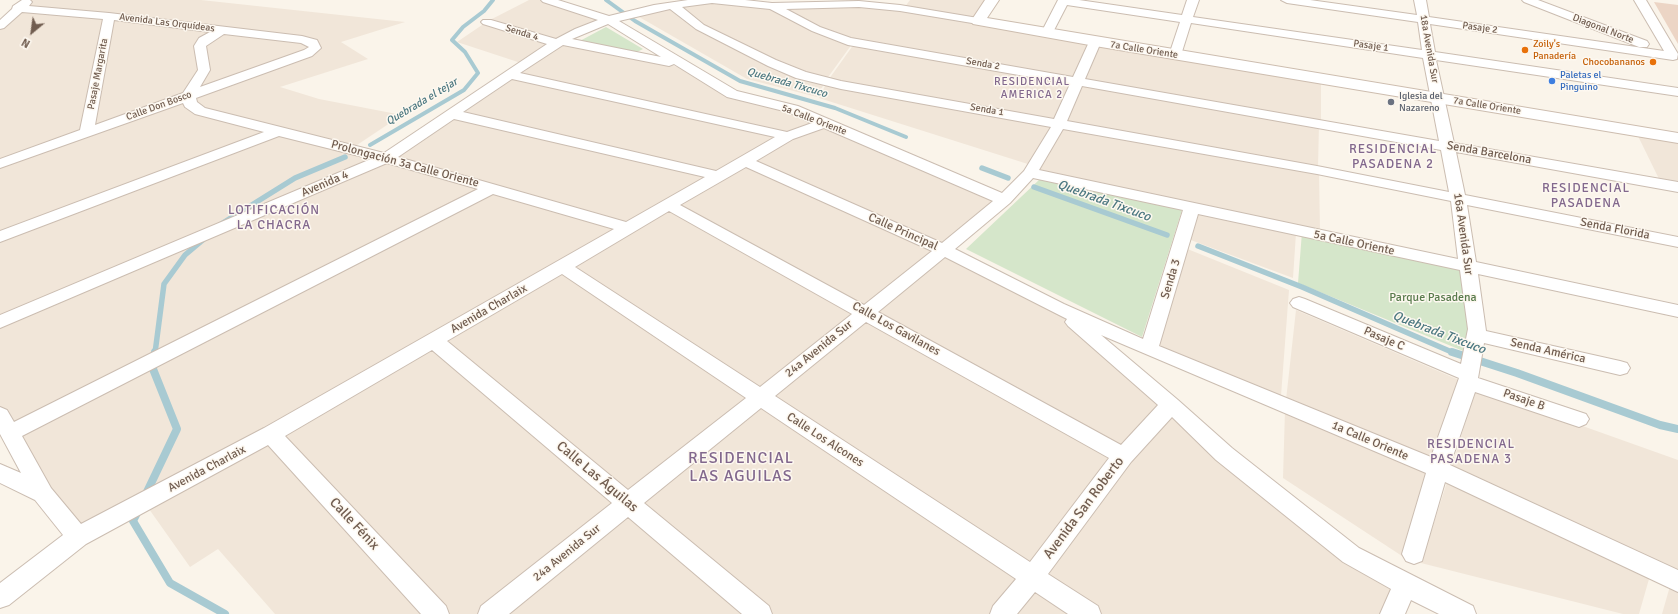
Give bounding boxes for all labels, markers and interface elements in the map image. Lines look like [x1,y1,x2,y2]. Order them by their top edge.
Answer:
street label: Avenida Las Orquídeas [119,11,215,35]
north arrow [12,12,52,52]
street label: Diagonal Norte [1571,12,1635,46]
street label: 18a Avenida Sur [1417,14,1441,84]
street label: Pasaje 2 [1462,20,1498,36]
street label: Senda 4 [504,22,540,44]
text: N [19,35,32,50]
street label: Pasaje Margarita [85,37,111,111]
street label: Pasaje 1 [1353,38,1389,54]
place label: Zoily's Panadería [1533,38,1576,62]
street label: 7a Calle Oriente [1109,39,1179,61]
marker: Zoily's Panadería [1520,45,1530,55]
street label: Senda 2 [965,55,1001,73]
place label: Chocobananos [1583,56,1645,68]
marker: Chocobananos [1648,57,1658,67]
water label: Quebrada Tixcuco [745,65,829,101]
place label: Paletas el Pinguino [1560,69,1601,92]
district label: RESIDENCIAL AMERICA 2 [994,75,1070,101]
water label: Quebrada el tejar [384,76,460,128]
marker: Paletas el Pinguino [1547,76,1557,86]
street label: Calle Don Bosco [125,89,193,123]
place label: Iglesia del Nazareno [1399,90,1443,114]
street label: 7a Calle Oriente [1452,95,1522,117]
marker: Iglesia del Nazareno [1386,97,1396,107]
street label: Senda 1 [969,101,1005,119]
street label: 5a Calle Oriente [780,102,848,138]
street label: Prolongación 3a Calle Oriente [330,137,480,191]
street label: Senda Barcelona [1446,138,1532,168]
district label: RESIDENCIAL PASADENA 2 [1349,142,1437,173]
street label: Avenida 4 [299,168,351,200]
water label: Quebrada Tixcuco [1055,177,1153,225]
district label: RESIDENCIAL PASADENA [1542,181,1630,212]
street label: 16a Avenida Sur [1450,192,1476,276]
district label: LOTIFICACIÓN LA CHACRA [228,203,320,234]
street label: Calle Principal [866,210,940,254]
street label: Senda Florida [1579,215,1651,243]
street label: 5a Calle Oriente [1312,227,1396,259]
street label: Senda 3 [1158,257,1184,301]
street label: Avenida Charlaix [448,281,530,337]
park label: Parque Pasadena [1389,291,1477,305]
street label: Calle Los Gavilanes [849,299,943,359]
water label: Quebrada Tixcuco [1390,308,1488,358]
street label: 24a Avenida Sur [782,317,856,381]
street label: Pasaje C [1361,324,1407,354]
street label: Senda América [1509,335,1587,367]
street label: Pasaje B [1501,386,1547,414]
street label: Calle Los Alcones [784,410,866,470]
street label: 1a Calle Oriente [1329,418,1411,464]
district label: RESIDENCIAL PASADENA 3 [1427,437,1515,468]
street label: Calle Las Águilas [553,438,641,516]
street label: Avenida Charlaix [166,442,248,496]
district label: RESIDENCIAL LAS AGUILAS [688,449,794,487]
street label: Avenida San Roberto [1040,454,1128,562]
street label: Calle Fénix [326,494,382,554]
street label: 24a Avenida Sur [530,521,604,585]

